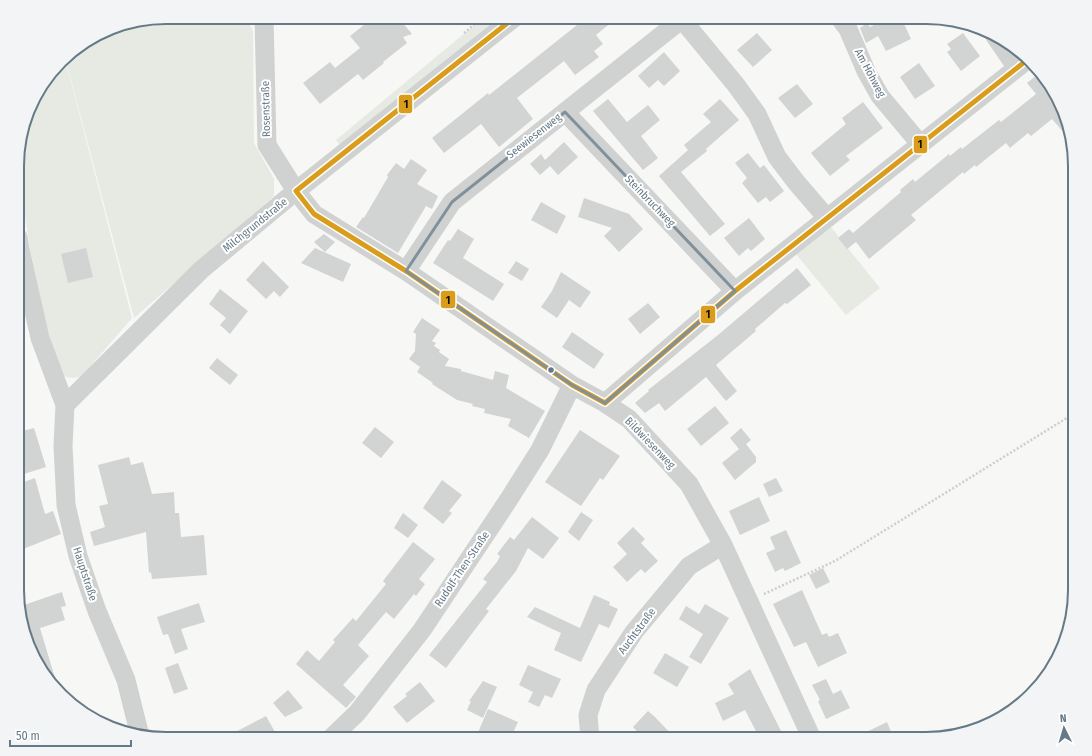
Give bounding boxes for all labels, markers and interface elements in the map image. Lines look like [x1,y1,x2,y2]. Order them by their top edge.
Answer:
street label: Am Höhweg [852,47,889,100]
street label: Rosenstraße [259,81,273,137]
line badge: 1 [398,94,413,114]
text: 1 [404,98,408,111]
street label: Seewiesenweg [504,110,564,161]
line badge: 1 [913,135,928,154]
text: 1 [918,138,922,151]
street label: Steinbruchweg [622,173,678,230]
street label: Milchgrundstraße [220,195,290,255]
line badge: 1 [440,290,456,309]
text: 1 [446,294,450,307]
line badge: 1 [700,305,716,324]
text: 1 [706,308,710,321]
unlabelled marker [546,365,556,375]
street label: Bildwiesenweg [622,414,678,472]
street label: Rudolf-Then-Straße [432,529,492,609]
street label: Hauptstraße [70,545,100,603]
street label: Auchtstraße [616,605,658,657]
north arrow [1044,708,1084,748]
text: N [1059,712,1067,725]
scale bar [10,722,131,748]
text: 50 m [16,729,40,743]

